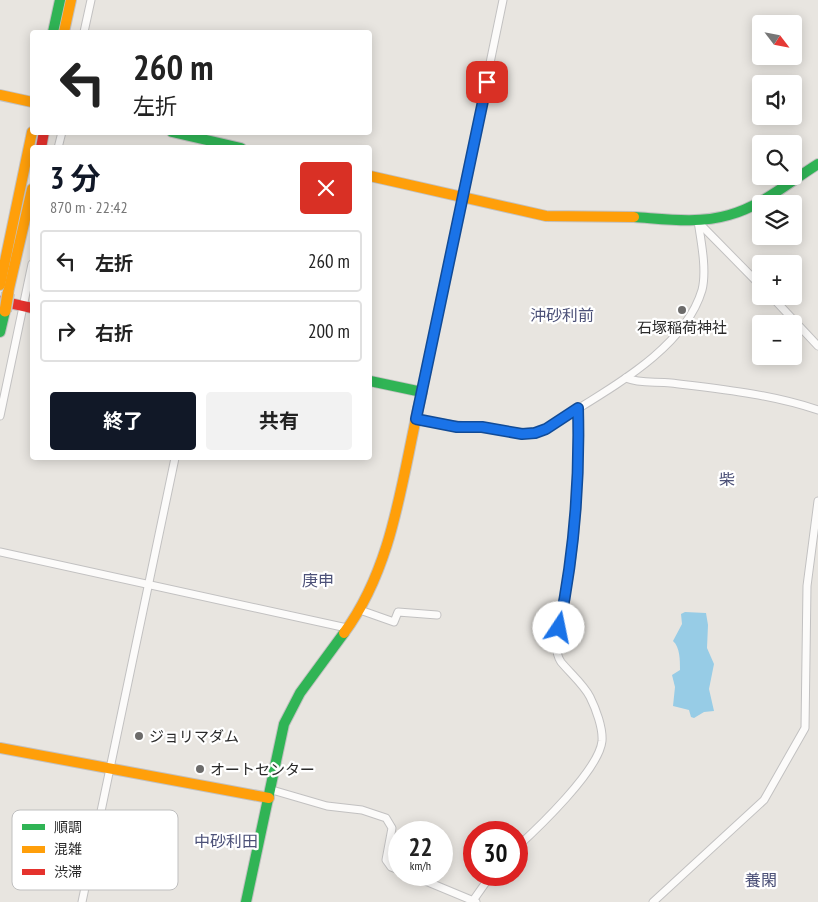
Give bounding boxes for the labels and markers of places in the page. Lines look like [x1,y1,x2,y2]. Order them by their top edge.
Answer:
pin [466,61,508,103]
marker: 石塚稲荷神社 [676,304,688,316]
place label: 石塚稲荷神社 [637,318,727,337]
place label: ジョリマダム [149,727,239,746]
marker: ジョリマダム [133,730,145,742]
place label: オートセンター [210,760,315,779]
marker: オートセンター [194,763,206,775]

